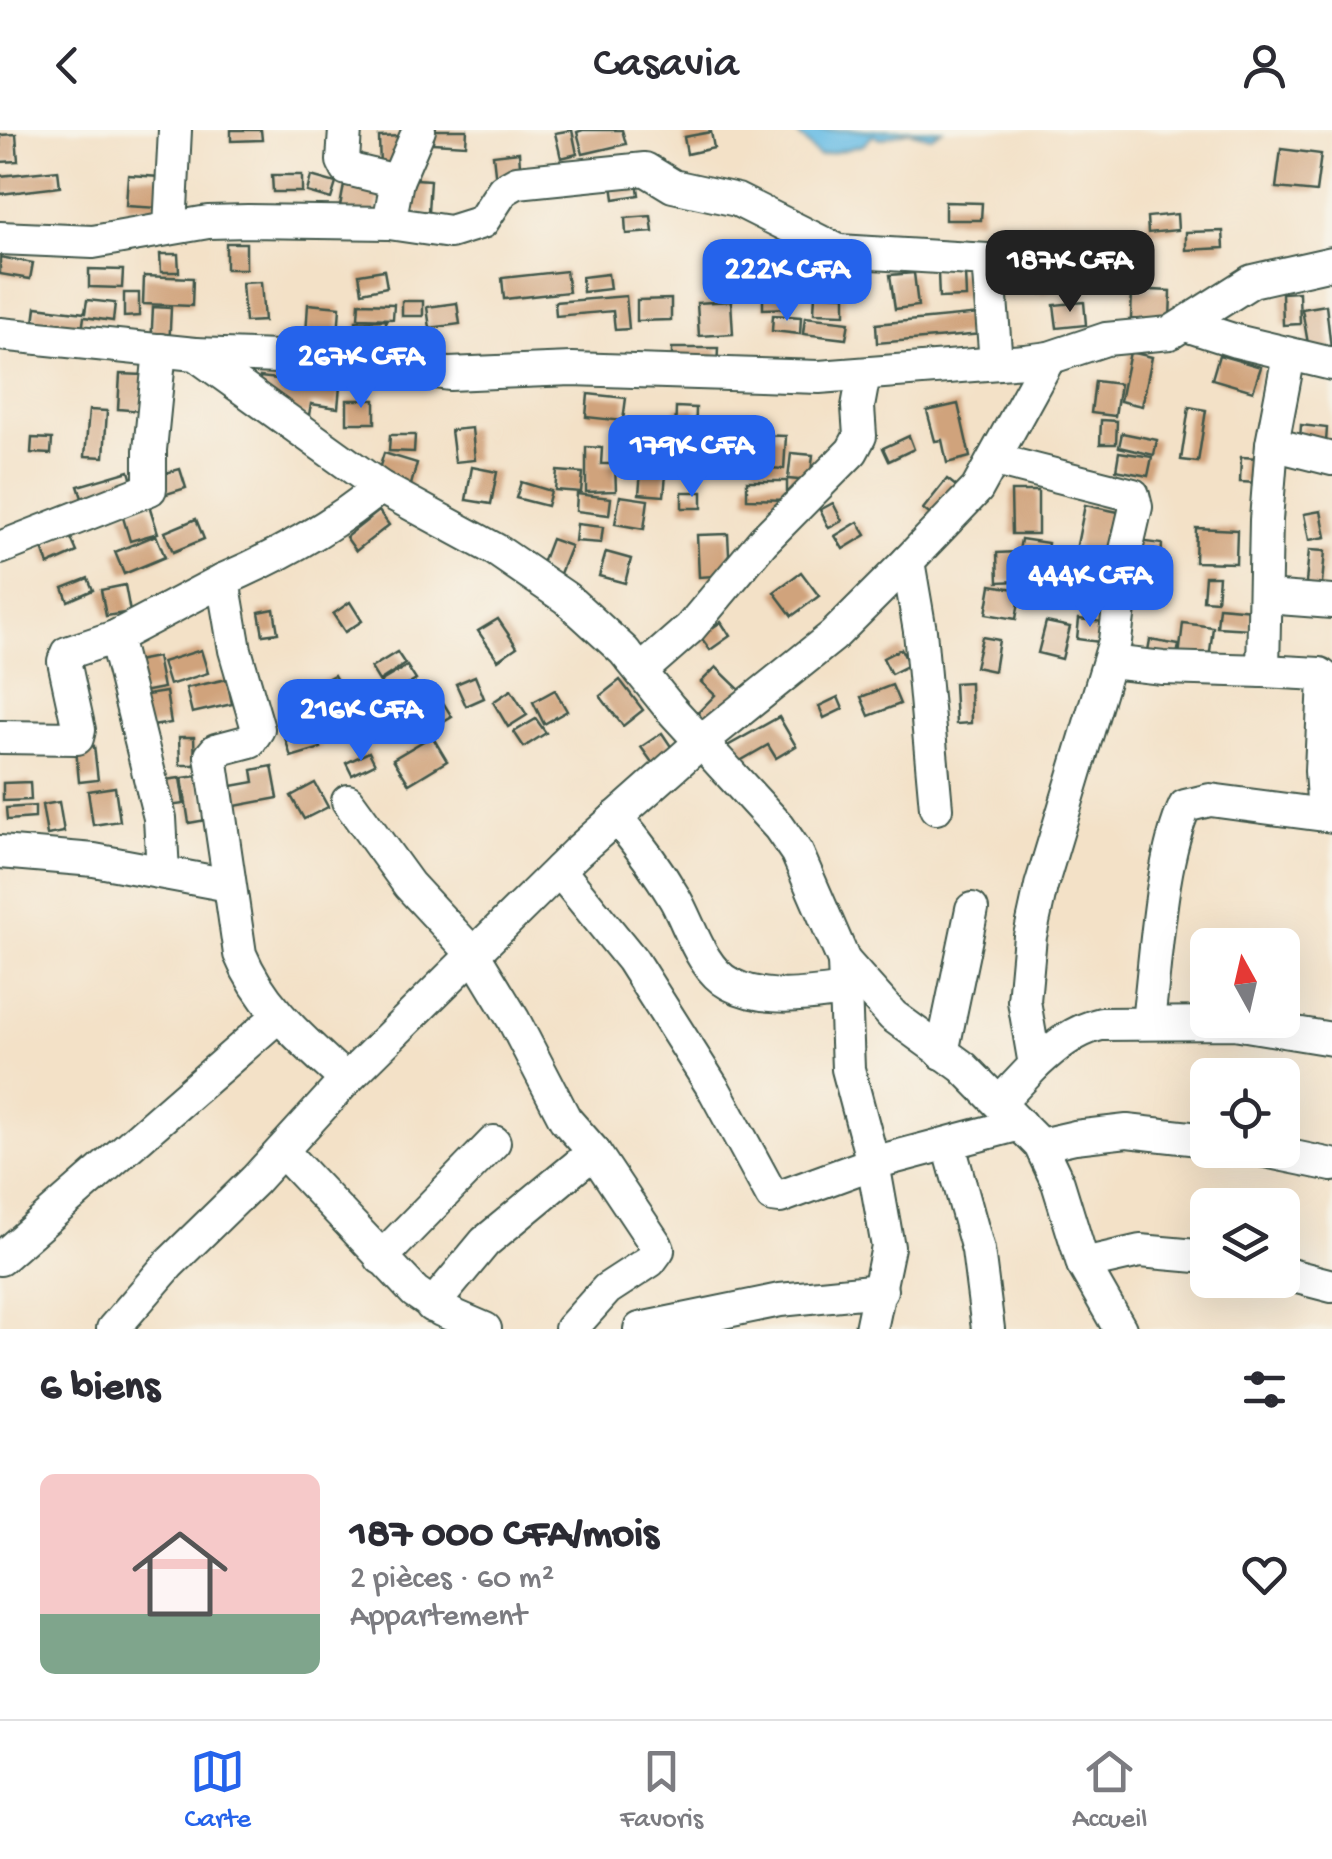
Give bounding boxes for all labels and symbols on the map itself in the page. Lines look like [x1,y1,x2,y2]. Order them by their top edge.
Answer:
pin: 187K CFA [967,230,1173,315]
pin: 222K CFA [684,239,890,324]
pin: 267K CFA [258,326,464,411]
pin: 179K CFA [589,415,795,500]
pin: 444K CFA [987,545,1193,630]
pin: 216K CFA [258,679,464,764]
north arrow [1190,928,1300,1038]

